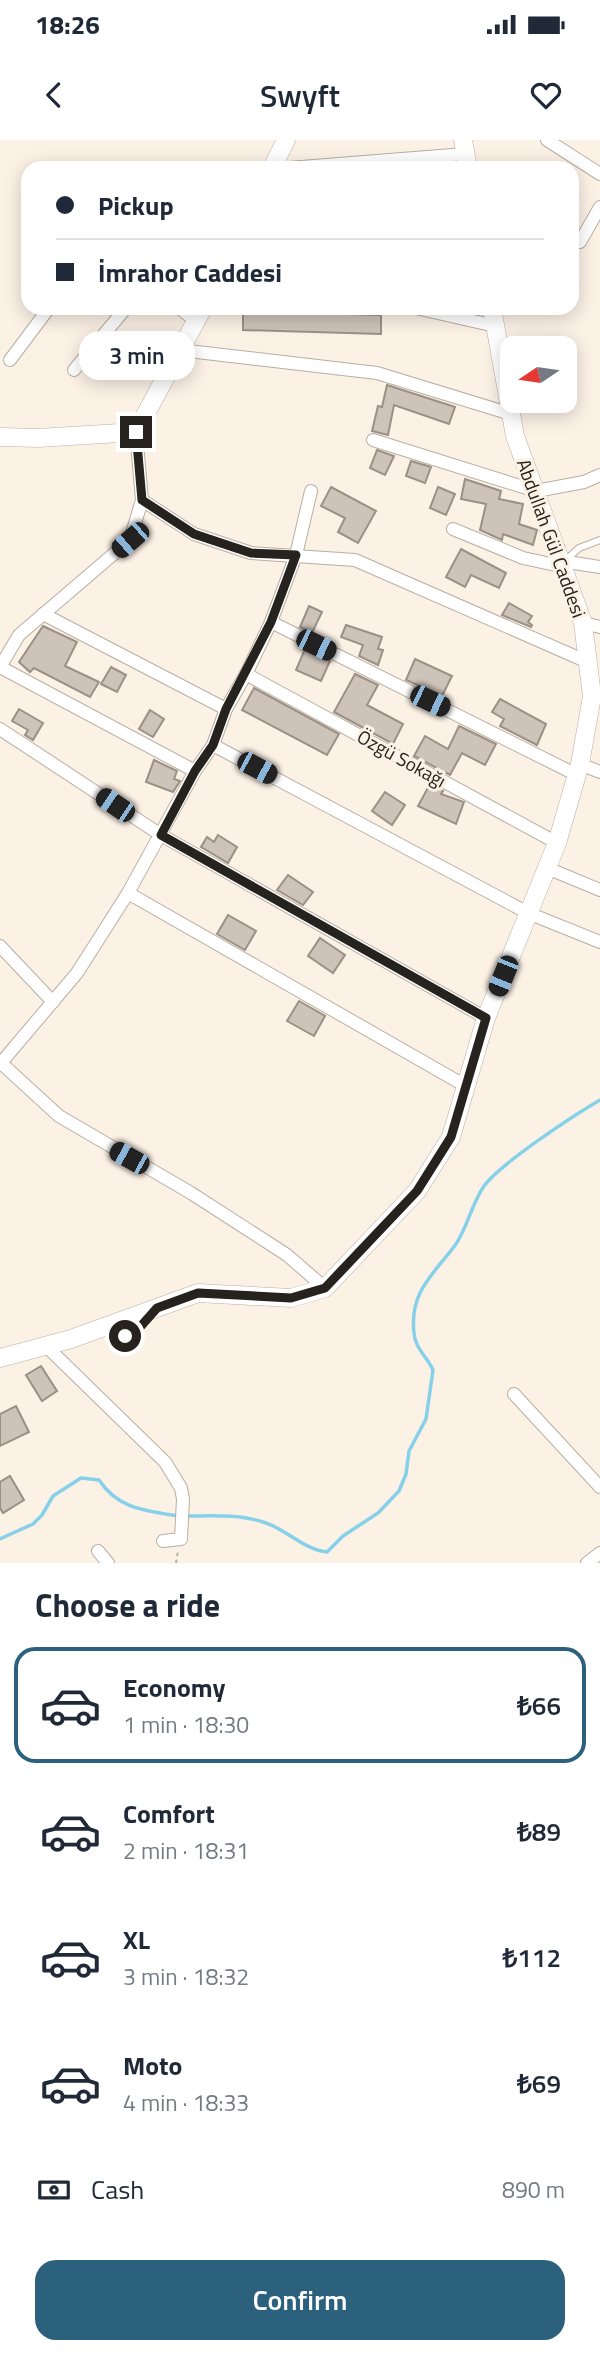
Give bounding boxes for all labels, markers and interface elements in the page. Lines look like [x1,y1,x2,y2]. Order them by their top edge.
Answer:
text: 18:26 [35,5,100,44]
text: Swyft [260,71,340,119]
icon: back [35,76,73,114]
icon: heart [527,76,565,114]
text: Pickup [98,186,174,225]
text: İmrahor Caddesi [98,253,282,292]
callout: 3 min [78,330,194,380]
north arrow [500,336,578,413]
map controls [500,336,577,413]
text: 3 min [109,338,165,373]
route end [120,416,152,448]
street label: Abdullah Gül Caddesi [510,455,594,621]
car [108,518,153,562]
car [293,626,340,664]
car [407,682,454,720]
street label: Özgü Sokağı [352,722,452,794]
car [234,749,281,787]
car [92,785,139,825]
car [486,953,521,999]
car [106,1139,153,1177]
route start [109,1320,141,1352]
text: Choose a ride [35,1581,220,1629]
text: Economy [123,1668,225,1707]
icon: car [39,1674,102,1737]
text: ₺66 [517,1686,561,1725]
text: 1 min · 18:30 [123,1707,249,1742]
text: Comfort [123,1794,215,1833]
icon: car [39,1800,102,1863]
text: ₺89 [517,1812,561,1851]
text: 2 min · 18:31 [123,1833,249,1868]
text: XL [123,1920,150,1959]
icon: car [39,1926,102,1989]
text: ₺112 [502,1938,561,1977]
text: 3 min · 18:32 [123,1959,249,1994]
text: Moto [123,2046,182,2085]
icon: car [39,2052,102,2115]
text: ₺69 [517,2064,561,2103]
text: 4 min · 18:33 [123,2085,249,2120]
text: Cash [91,2170,144,2209]
icon: cash [35,2171,73,2209]
text: 890 m [502,2172,565,2207]
button: Confirm [35,2260,565,2340]

